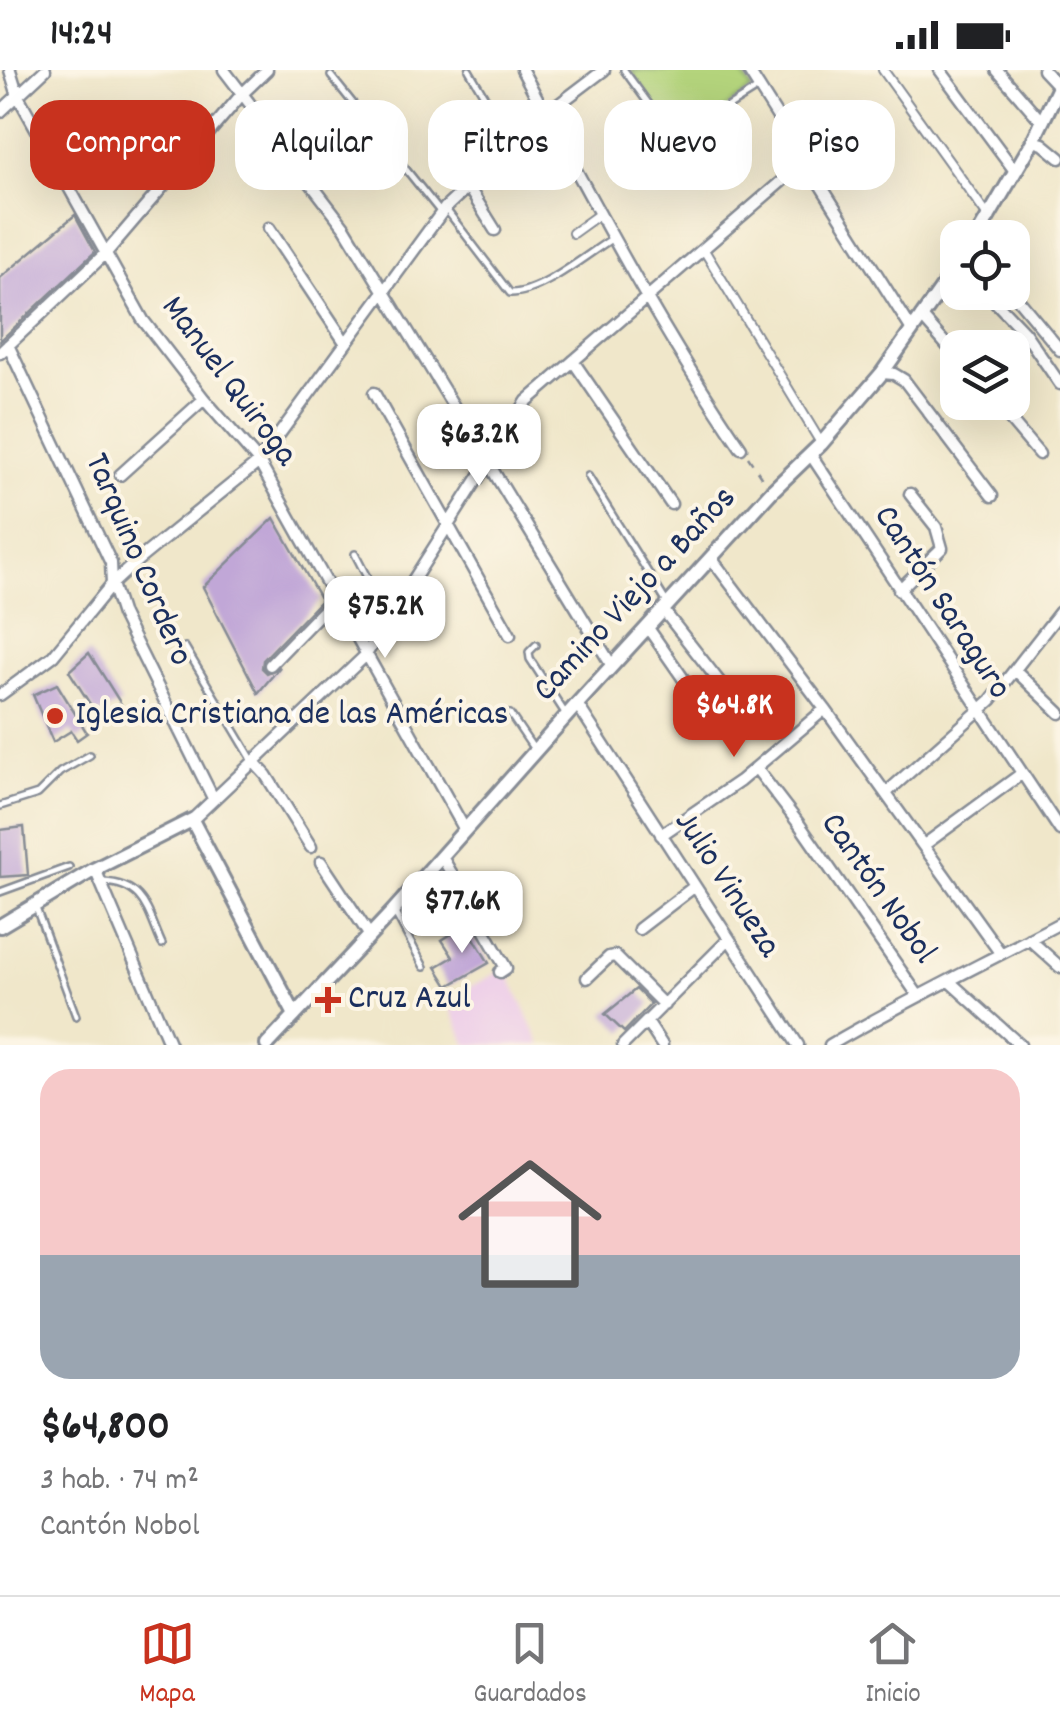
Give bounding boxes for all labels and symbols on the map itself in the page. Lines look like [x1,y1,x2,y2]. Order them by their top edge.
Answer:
street label: Manuel Quiroga [147,286,309,478]
pin: $63.2K [398,404,560,489]
street label: Tarquino Cordero [70,446,204,674]
street label: Camino Viejo a Baños [522,476,750,714]
street label: Cantón Saraguro [859,496,1023,710]
pin: $75.2K [304,576,466,661]
pin: $64.8K [653,675,815,760]
place label: Iglesia Cristiana de las Américas [75,691,508,741]
marker: Iglesia Cristiana de las Américas [44,705,66,727]
street label: Julio Vinueza [660,802,792,969]
street label: Cantón Nobol [806,803,948,975]
pin: $77.6K [381,871,543,956]
place label: Cruz Azul [348,975,471,1025]
marker: Cruz Azul [317,989,339,1011]

